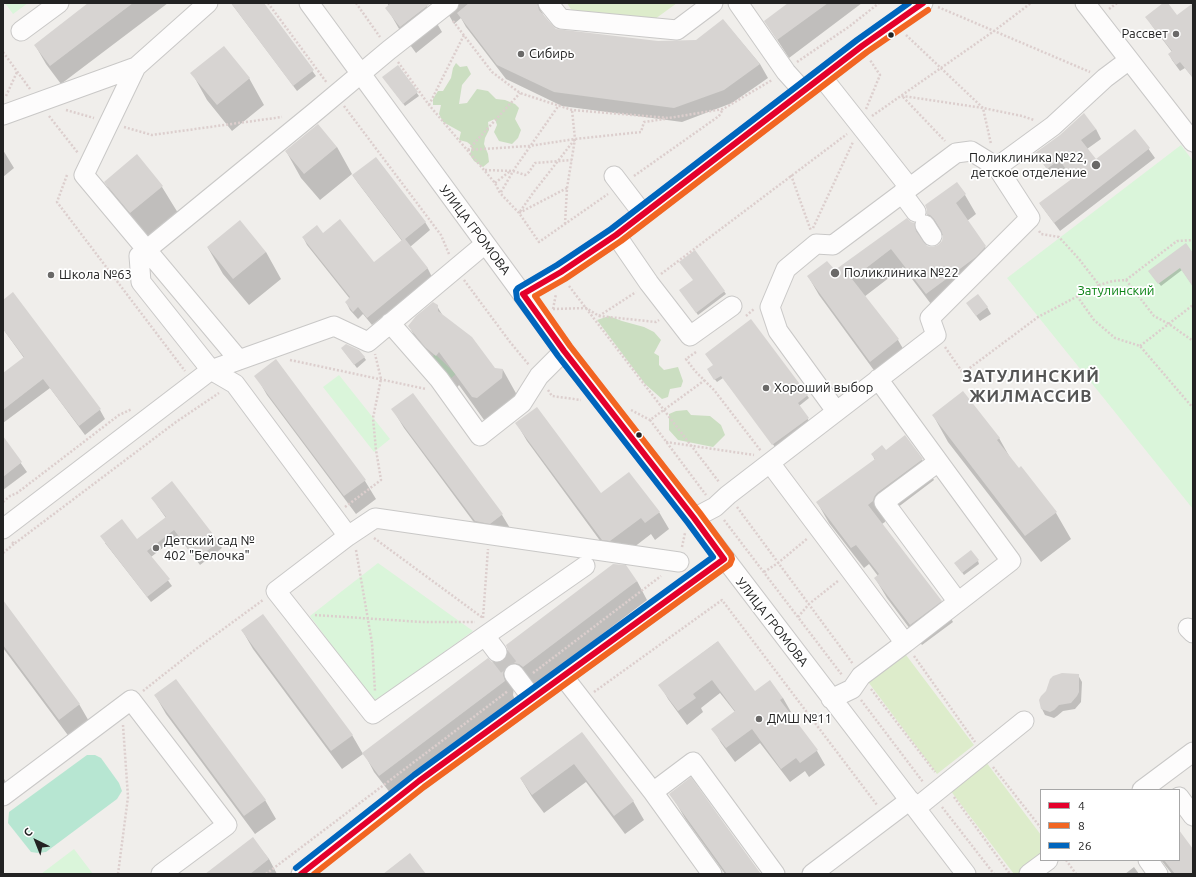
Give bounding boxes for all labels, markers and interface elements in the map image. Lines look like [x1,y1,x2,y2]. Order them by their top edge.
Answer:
place label: Рассвет [1121,26,1168,42]
marker: Рассвет [1171,29,1181,39]
unlabelled marker [886,30,896,40]
place label: Сибирь [529,46,574,62]
marker: Сибирь [516,49,526,59]
place label: Поликлиника №22, детское отделение [969,150,1087,181]
marker: Поликлиника №22, детское отделение [1090,159,1102,171]
street label: УЛИЦА ГРОМОВА [436,182,514,278]
place label: Поликлиника №22 [844,265,959,281]
place label: Школа №63 [59,267,132,283]
marker: Поликлиника №22 [829,267,841,279]
marker: Школа №63 [46,270,56,280]
park label: Затулинский [1077,283,1155,299]
district label: ЗАТУЛИНСКИЙ ЖИЛМАССИВ [962,366,1100,406]
place label: Хороший выбор [774,380,873,396]
marker: Хороший выбор [761,383,771,393]
unlabelled marker [634,430,644,440]
place label: Детский сад № 402 "Белочка" [164,533,255,564]
marker: Детский сад № 402 "Белочка" [151,543,161,553]
street label: УЛИЦА ГРОМОВА [733,575,811,669]
place label: ДМШ №11 [767,711,832,727]
marker: ДМШ №11 [754,714,764,724]
legend [1040,789,1180,861]
text: 4 [1078,799,1085,812]
text: 8 [1078,819,1085,832]
north arrow [16,821,56,861]
text: С [21,825,34,839]
text: 26 [1078,839,1092,852]

